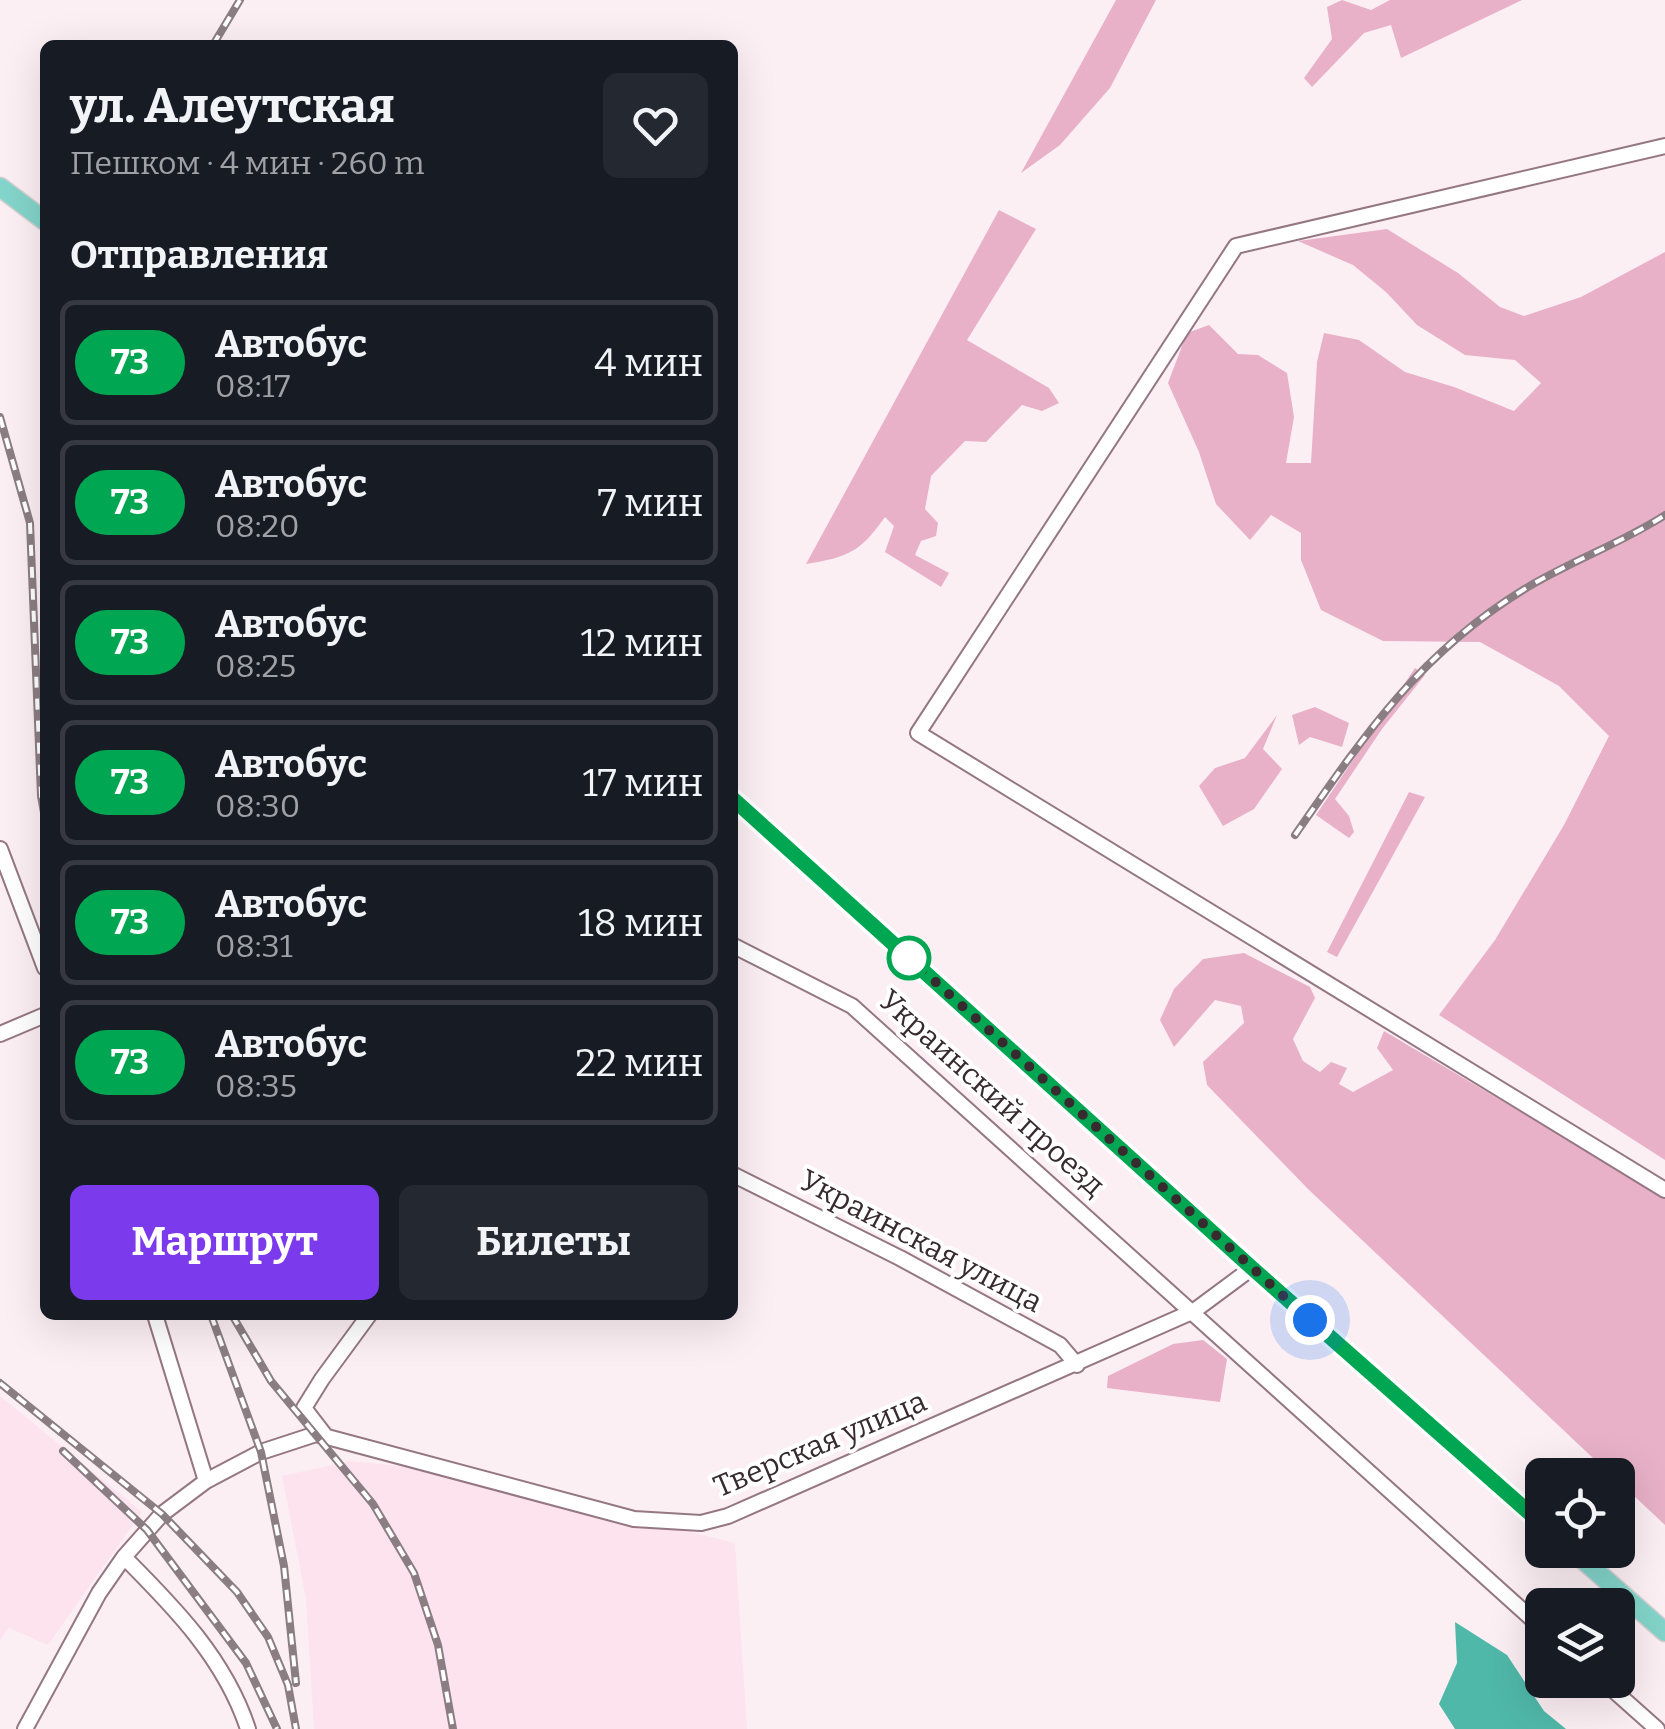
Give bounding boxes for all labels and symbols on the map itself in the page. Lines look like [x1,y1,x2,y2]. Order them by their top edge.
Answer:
unlabelled marker [888,937,930,979]
street label: Украинский проезд [872,982,1112,1204]
street label: Украинская улица [794,1162,1048,1320]
your location [1285,1295,1335,1345]
street label: Тверская улица [708,1383,932,1505]

